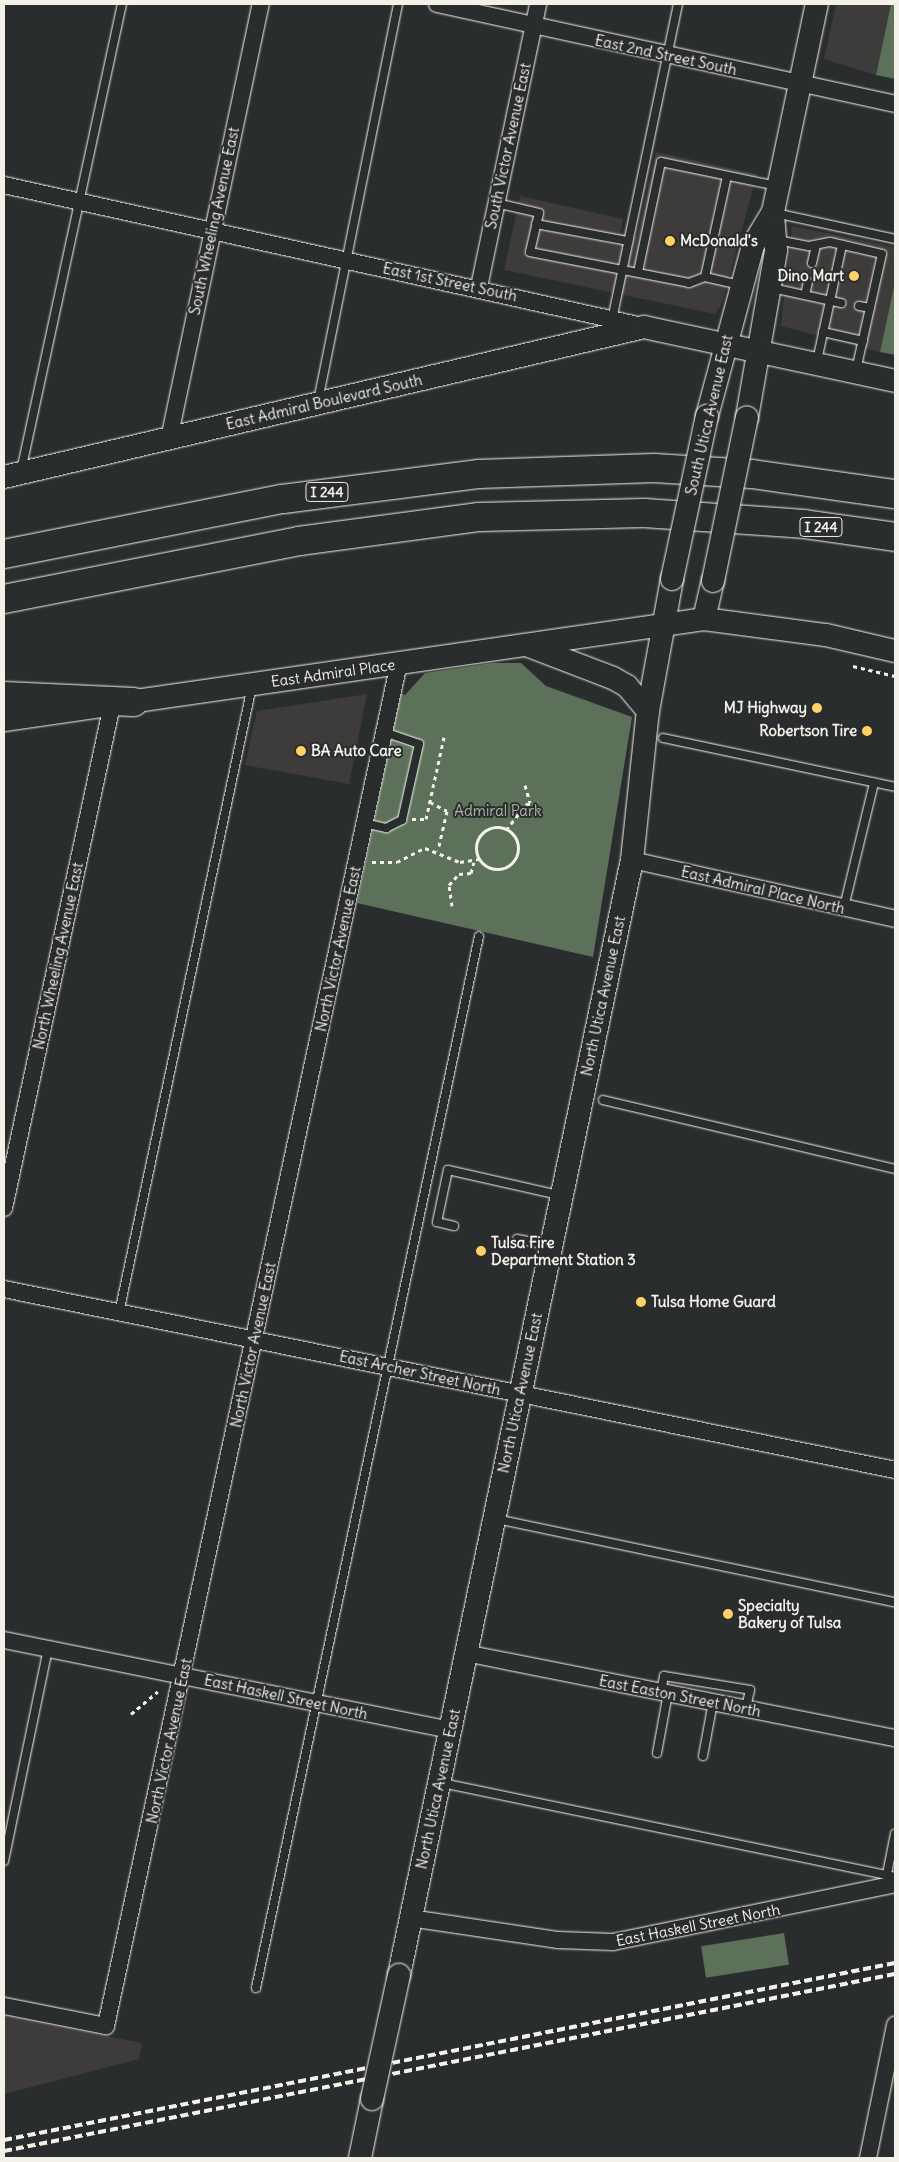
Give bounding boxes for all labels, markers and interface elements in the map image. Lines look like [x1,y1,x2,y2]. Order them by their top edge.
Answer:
street label: East 2nd Street South [593,31,739,79]
street label: South Victor Avenue East [482,61,534,231]
street label: South Wheeling Avenue East [185,125,243,317]
place label: McDonald's [680,232,758,250]
marker: McDonald's [664,235,676,247]
street label: East 1st Street South [381,259,519,305]
place label: Dino Mart [778,267,844,285]
marker: Dino Mart [848,270,860,282]
street label: South Utica Avenue East [682,333,736,497]
street label: East Admiral Boulevard South [224,371,424,433]
road number: I 244 [304,481,350,504]
road number: I 244 [798,516,844,538]
street label: East Admiral Place [270,655,396,691]
place label: MJ Highway [724,699,807,717]
marker: MJ Highway [811,702,823,714]
place label: Robertson Tire [759,722,857,740]
marker: Robertson Tire [861,725,873,737]
place label: BA Auto Care [311,742,402,760]
marker: BA Auto Care [295,745,307,757]
park label: Admiral Park [454,802,542,820]
street label: North Wheeling Avenue East [29,861,87,1051]
street label: East Admiral Place North [679,862,847,918]
street label: North Victor Avenue East [312,865,364,1033]
street label: North Utica Avenue East [577,914,629,1078]
place label: Tulsa Fire Department Station 3 [491,1233,636,1268]
marker: Tulsa Fire Department Station 3 [475,1245,487,1257]
street label: North Victor Avenue East [227,1261,279,1429]
place label: Tulsa Home Guard [651,1293,776,1311]
marker: Tulsa Home Guard [635,1296,647,1308]
street label: North Utica Avenue East [494,1311,546,1475]
street label: East Archer Street North [338,1347,502,1399]
place label: Specialty Bakery of Tulsa [738,1596,841,1631]
marker: Specialty Bakery of Tulsa [722,1608,734,1620]
street label: North Victor Avenue East [143,1657,195,1825]
street label: East Haskell Street North [203,1671,369,1723]
street label: East Easton Street North [598,1671,762,1721]
street label: North Utica Avenue East [412,1707,464,1871]
street label: East Haskell Street North [614,1900,782,1950]

